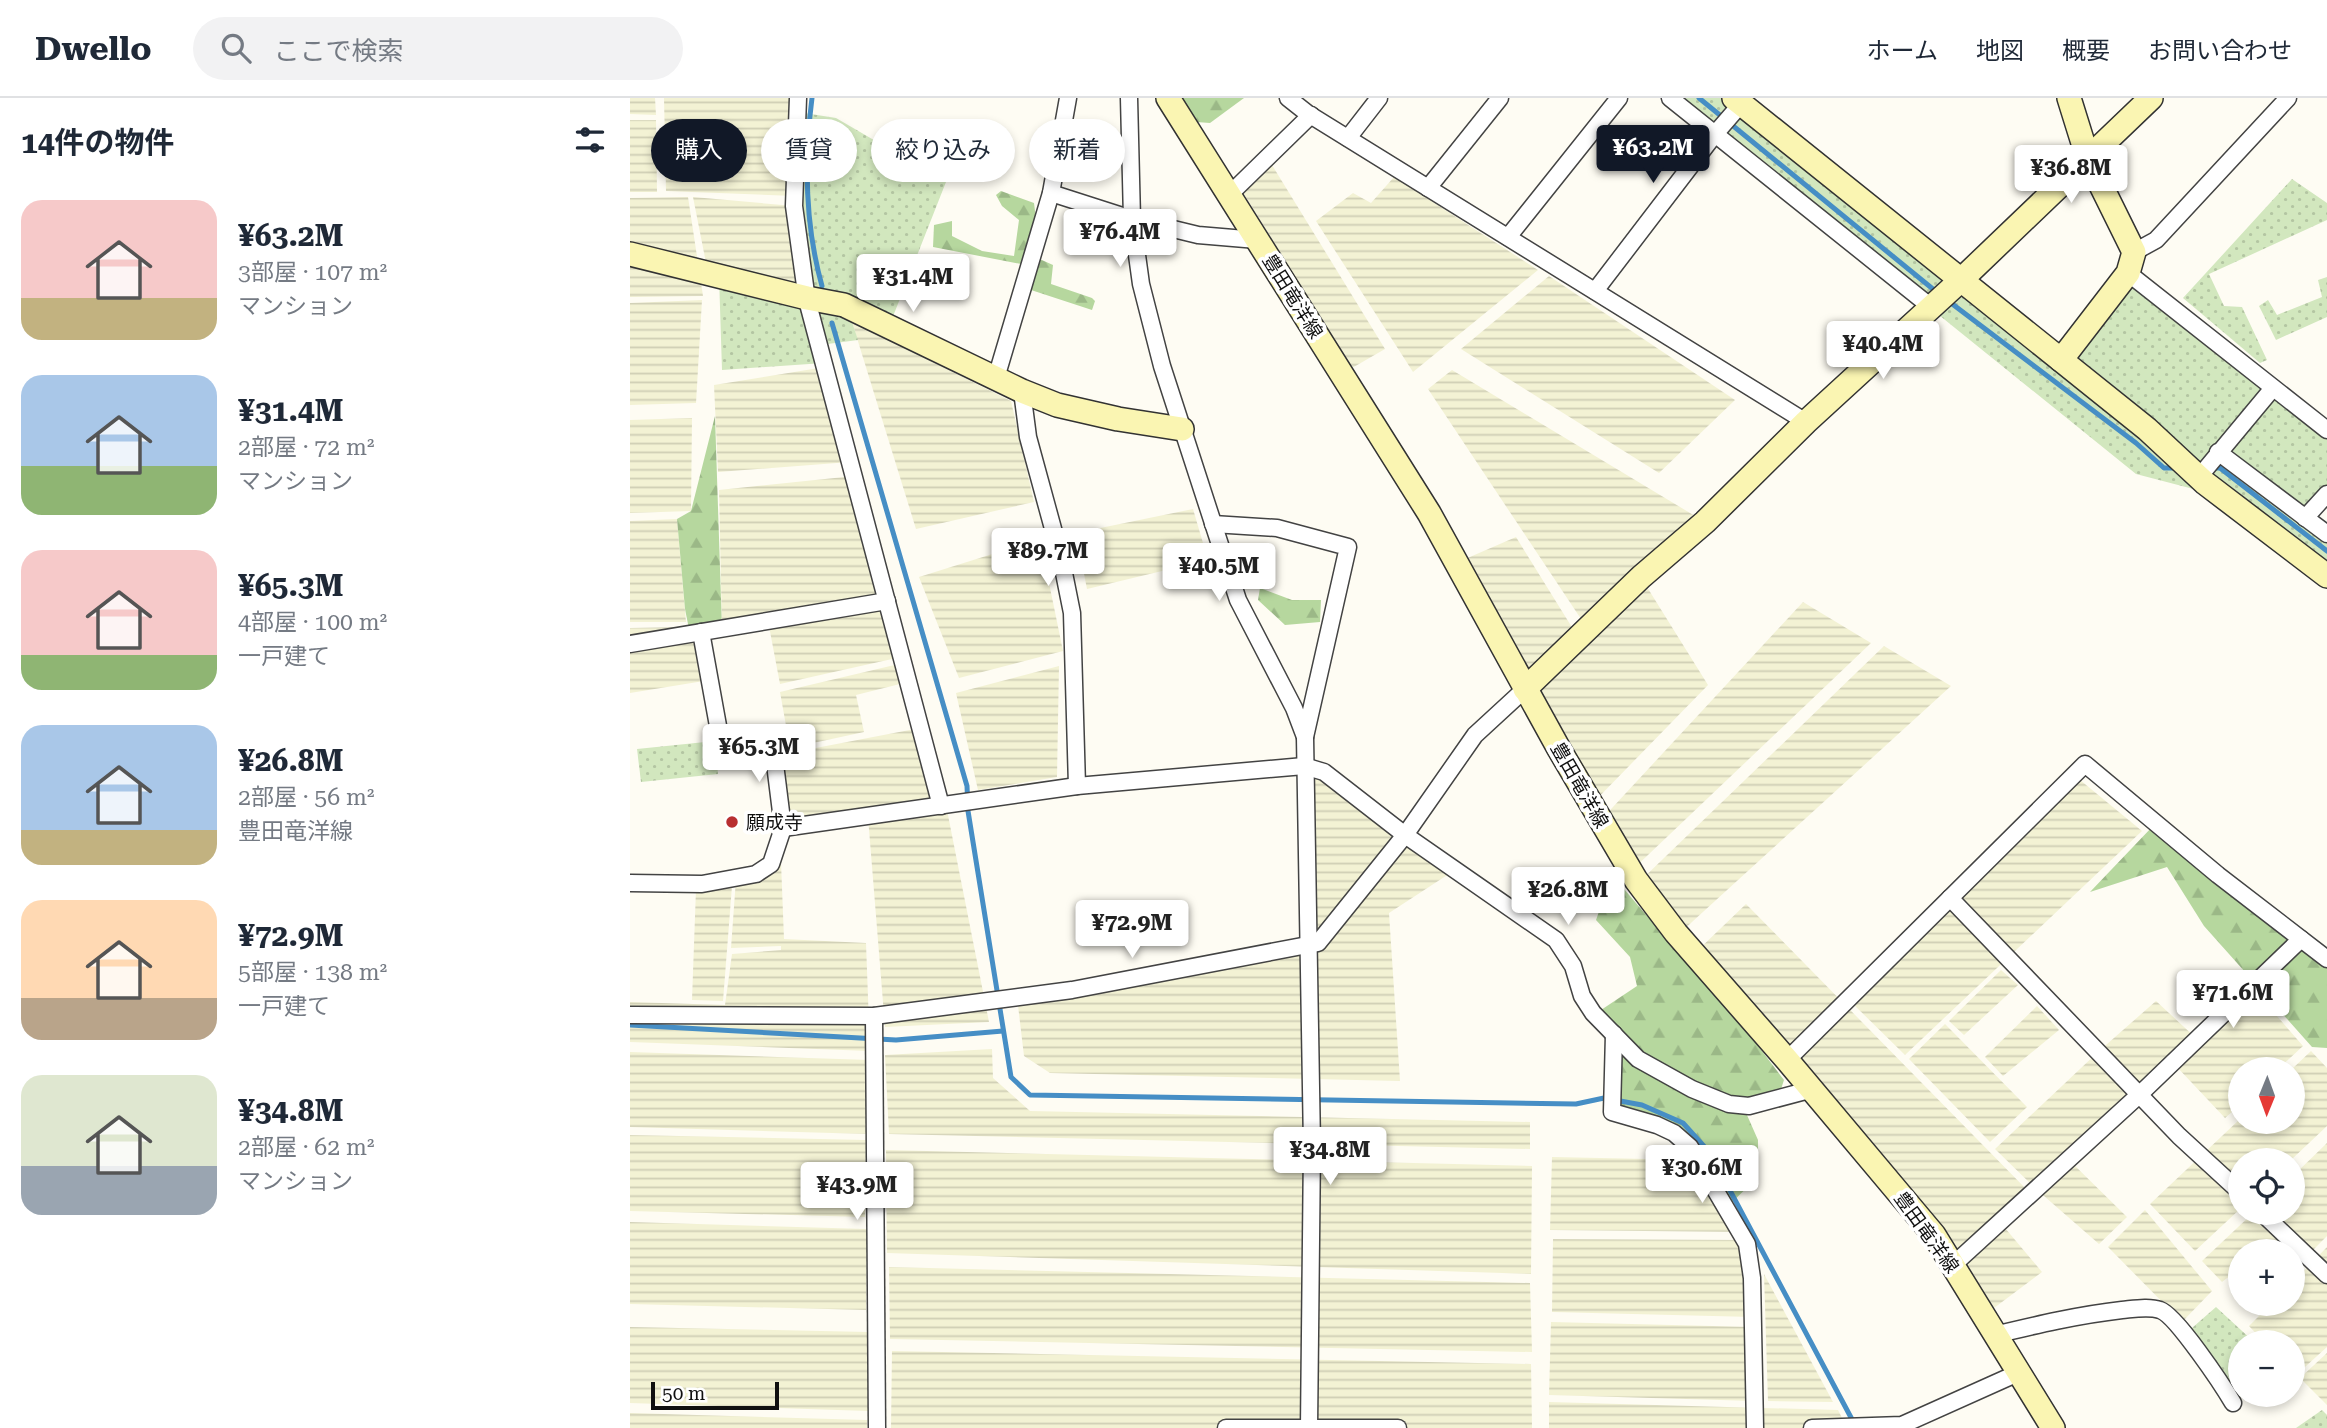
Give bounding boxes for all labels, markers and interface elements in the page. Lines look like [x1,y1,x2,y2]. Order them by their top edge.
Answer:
search box [193,17,683,80]
text: Dwello [35,29,151,68]
icon: search [217,29,255,67]
text: ここで検索 [273,36,403,66]
text: ホーム [1867,37,1938,65]
text: 地図 [1976,37,2024,65]
text: 概要 [2062,37,2110,65]
text: お問い合わせ [2148,37,2292,65]
chip: 購入 [651,119,747,182]
chip: 賃貸 [761,119,857,182]
chip: 絞り込み [871,119,1015,182]
chip: 新着 [1029,119,1125,182]
icon: filters [571,121,609,159]
text: 14件の物件 [21,125,175,160]
pin: ¥63.2M [1596,126,1710,185]
text: ¥63.2M [1613,134,1693,161]
pin: ¥36.8M [2014,146,2128,205]
text: ¥36.8M [2031,154,2111,181]
pin: ¥76.4M [1063,209,1177,269]
text: ¥63.2M [238,218,344,253]
text: ¥76.4M [1080,218,1160,245]
icon: home [77,228,161,312]
street label: 豊田竜洋線 [1258,250,1328,343]
pin: ¥31.4M [856,254,970,314]
text: 3部屋 · 107 m² [238,259,387,286]
text: ¥31.4M [873,263,953,290]
text: マンション [238,293,353,320]
pin: ¥40.4M [1826,322,1940,381]
text: ¥40.4M [1843,330,1923,357]
text: ¥31.4M [238,393,344,428]
icon: home [77,403,161,487]
text: 2部屋 · 72 m² [238,434,374,461]
text: マンション [238,468,353,495]
pin: ¥89.7M [991,528,1105,588]
text: ¥89.7M [1008,537,1088,564]
pin: ¥40.5M [1162,544,1276,603]
text: ¥40.5M [1179,552,1259,579]
text: ¥65.3M [238,568,344,603]
icon: home [77,578,161,662]
text: 4部屋 · 100 m² [238,609,387,636]
text: 一戸建て [238,643,330,670]
pin: ¥65.3M [702,724,816,784]
text: ¥65.3M [719,733,799,760]
street label: 豊田竜洋線 [1546,738,1613,832]
text: ¥26.8M [238,743,344,778]
icon: home [77,753,161,837]
text: 2部屋 · 56 m² [238,784,374,811]
place label: 願成寺 [746,811,803,834]
marker: 願成寺 [724,814,740,830]
text: 豊田竜洋線 [238,818,353,845]
pin: ¥26.8M [1511,868,1625,927]
text: ¥26.8M [1528,876,1608,903]
pin: ¥72.9M [1075,900,1189,960]
text: ¥72.9M [1092,909,1172,936]
text: ¥72.9M [238,918,344,953]
icon: home [77,928,161,1012]
text: 5部屋 · 138 m² [238,959,387,986]
pin: ¥71.6M [2176,970,2290,1030]
text: ¥71.6M [2193,979,2273,1006]
text: 一戸建て [238,993,330,1020]
north arrow [2228,1057,2305,1134]
map controls [2228,1057,2305,1407]
text: ¥34.8M [238,1093,344,1128]
icon: home [77,1103,161,1187]
pin: ¥34.8M [1273,1128,1387,1187]
text: 2部屋 · 62 m² [238,1134,374,1161]
text: ¥34.8M [1290,1136,1370,1163]
pin: ¥30.6M [1645,1146,1759,1205]
button: locate [2228,1148,2305,1225]
text: ¥30.6M [1662,1154,1742,1181]
pin: ¥43.9M [800,1162,914,1222]
text: マンション [238,1168,353,1195]
text: ¥43.9M [817,1171,897,1198]
street label: 豊田竜洋線 [1889,1187,1964,1277]
button: + [2228,1239,2305,1316]
button: − [2228,1330,2305,1407]
scale bar [651,1379,779,1411]
text: 50 m [662,1382,705,1405]

